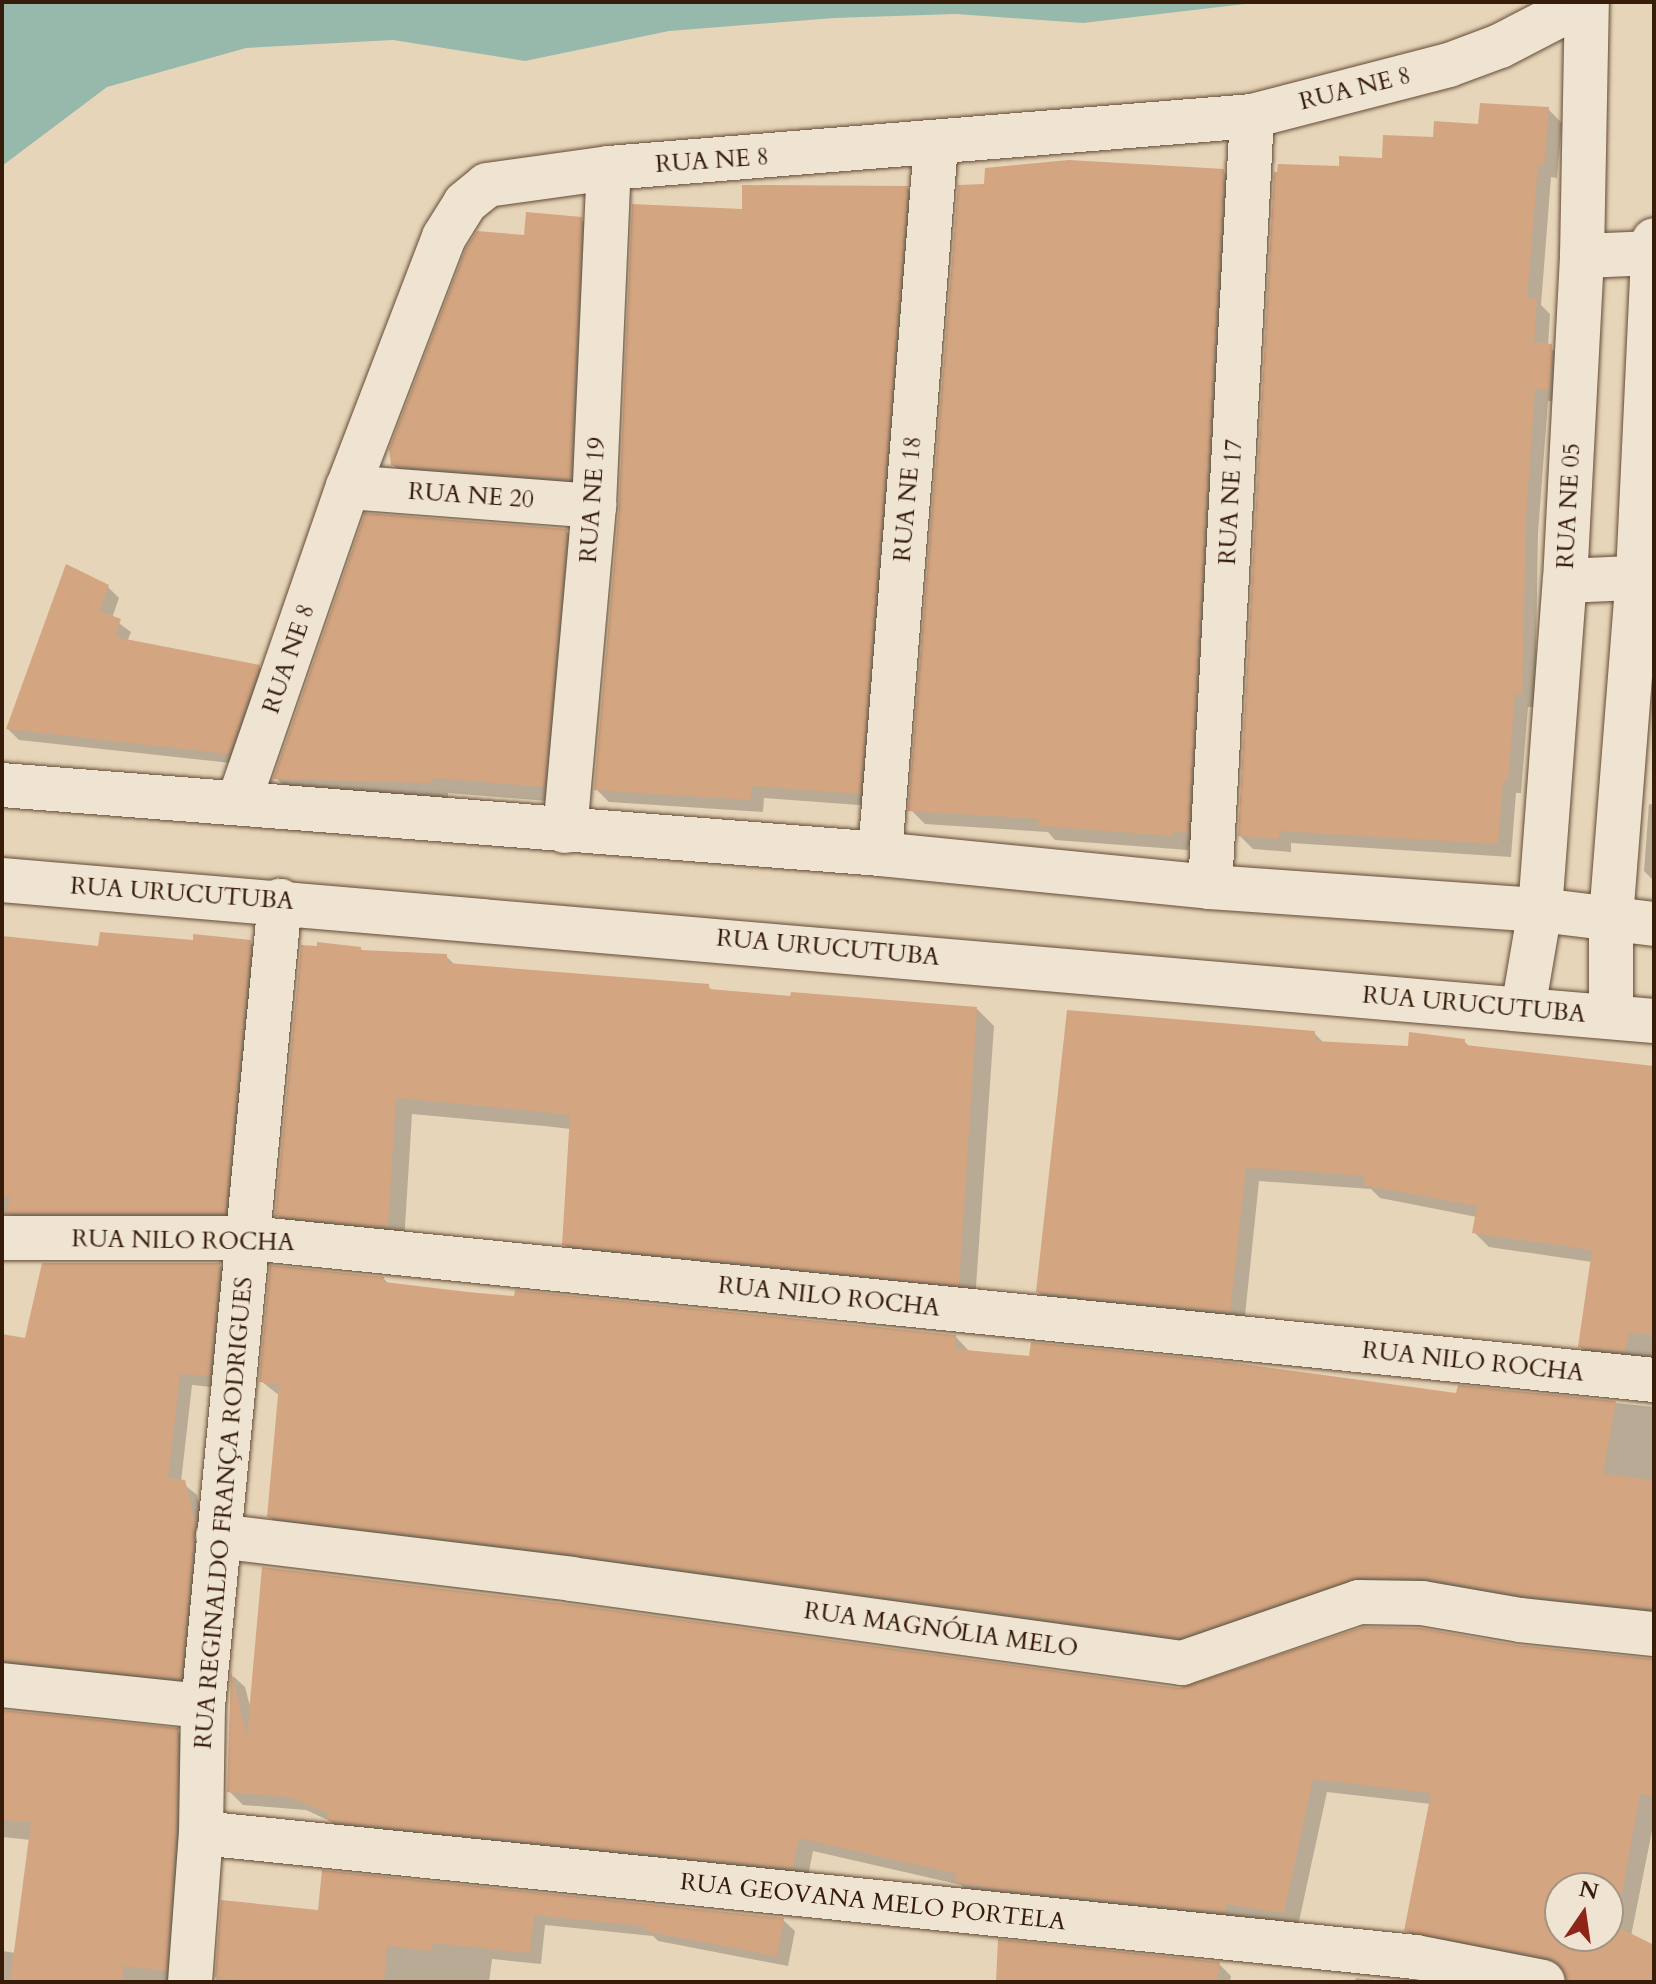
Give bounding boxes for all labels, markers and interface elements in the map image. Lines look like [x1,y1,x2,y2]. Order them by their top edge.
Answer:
street label: RUA NE 8 [1296,61,1414,117]
street label: RUA NE 8 [654,143,770,179]
street label: RUA NE 18 [888,435,928,563]
street label: RUA NE 19 [574,436,612,564]
street label: RUA NE 17 [1213,438,1249,566]
street label: RUA NE 05 [1551,442,1587,570]
street label: RUA NE 20 [407,477,535,515]
street label: RUA NE 8 [257,601,321,717]
street label: RUA URUCUTUBA [69,872,295,916]
street label: RUA URUCUTUBA [715,924,941,972]
street label: RUA URUCUTUBA [1361,981,1587,1029]
street label: RUA NILO ROCHA [71,1225,295,1257]
street label: RUA NILO ROCHA [717,1271,941,1323]
street label: RUA REGINALDO FRANÇA RODRIGUES [189,1276,259,1750]
street label: RUA NILO ROCHA [1361,1336,1585,1388]
street label: RUA MAGNÓLIA MELO [802,1596,1080,1664]
street label: RUA GEOVANA MELO PORTELA [679,1867,1067,1937]
north arrow [1544,1872,1624,1952]
text: N [1576,1874,1602,1907]

